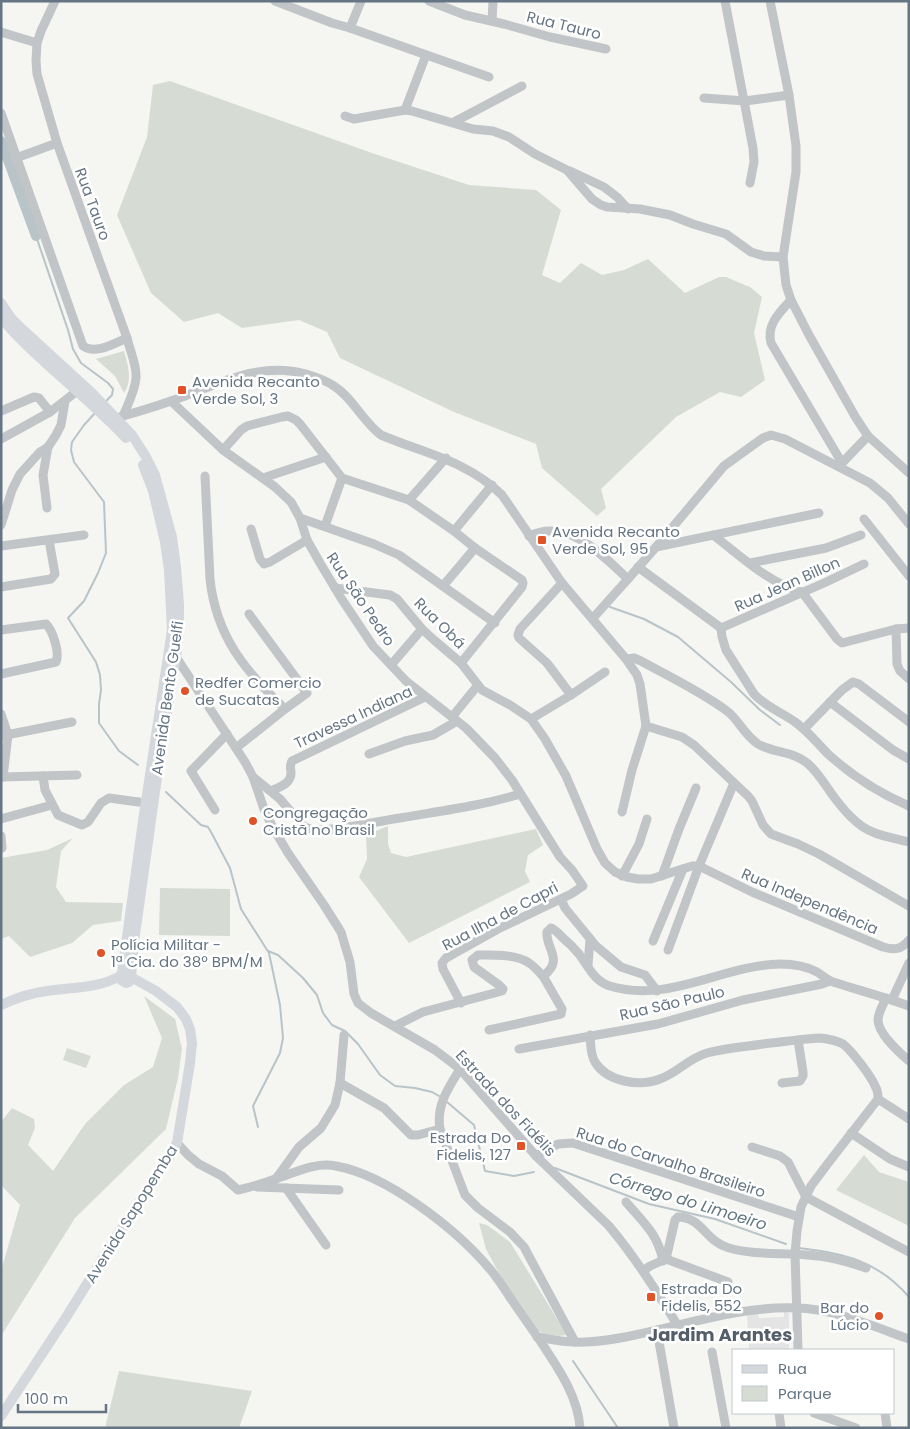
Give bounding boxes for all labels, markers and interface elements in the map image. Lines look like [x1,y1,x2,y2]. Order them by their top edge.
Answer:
street label: Rua Tauro [525,6,603,44]
street label: Rua Tauro [70,165,116,243]
place label: Avenida Recanto Verde Sol, 3 [192,371,320,409]
marker: Avenida Recanto Verde Sol, 3 [176,384,188,396]
place label: Avenida Recanto Verde Sol, 95 [552,521,680,559]
marker: Avenida Recanto Verde Sol, 95 [536,534,548,546]
street label: Rua São Pedro [322,548,400,650]
street label: Rua Jean Billon [731,551,843,617]
street label: Rua Obá [410,593,470,653]
street label: Avenida Bento Guelfi [146,620,188,776]
place label: Redfer Comercio de Sucatas [195,672,321,710]
street label: Travessa Indiana [290,680,416,754]
marker: Redfer Comercio de Sucatas [179,685,191,697]
place label: Congregação Cristã no Brasil [263,802,375,840]
marker: Congregação Cristã no Brasil [247,815,259,827]
street label: Rua Independência [738,863,882,939]
street label: Rua Ilha de Capri [438,877,562,955]
place label: Polícia Militar - 1ª Cia. do 38º BPM/M [111,934,263,972]
marker: Polícia Militar - 1ª Cia. do 38º BPM/M [95,947,107,959]
street label: Rua São Paulo [617,981,727,1025]
street label: Estrada dos Fidélis [451,1045,561,1161]
street label: Rua do Carvalho Brasileiro [574,1121,768,1203]
place label: Estrada Do Fidelis, 127 [430,1127,511,1165]
marker: Estrada Do Fidelis, 127 [515,1140,527,1152]
street label: Avenida Sapopemba [80,1141,182,1287]
water label: Córrego do Limoeiro [606,1166,770,1236]
place label: Estrada Do Fidelis, 552 [661,1278,742,1316]
marker: Estrada Do Fidelis, 552 [645,1291,657,1303]
place label: Bar do Lúcio [820,1297,869,1335]
marker: Bar do Lúcio [873,1310,885,1322]
district label: Jardim Arantes [648,1322,792,1347]
legend [732,1349,895,1414]
text: Rua [778,1358,807,1379]
scale bar [18,1382,105,1414]
text: Parque [778,1383,831,1404]
text: 100 m [25,1388,68,1409]

